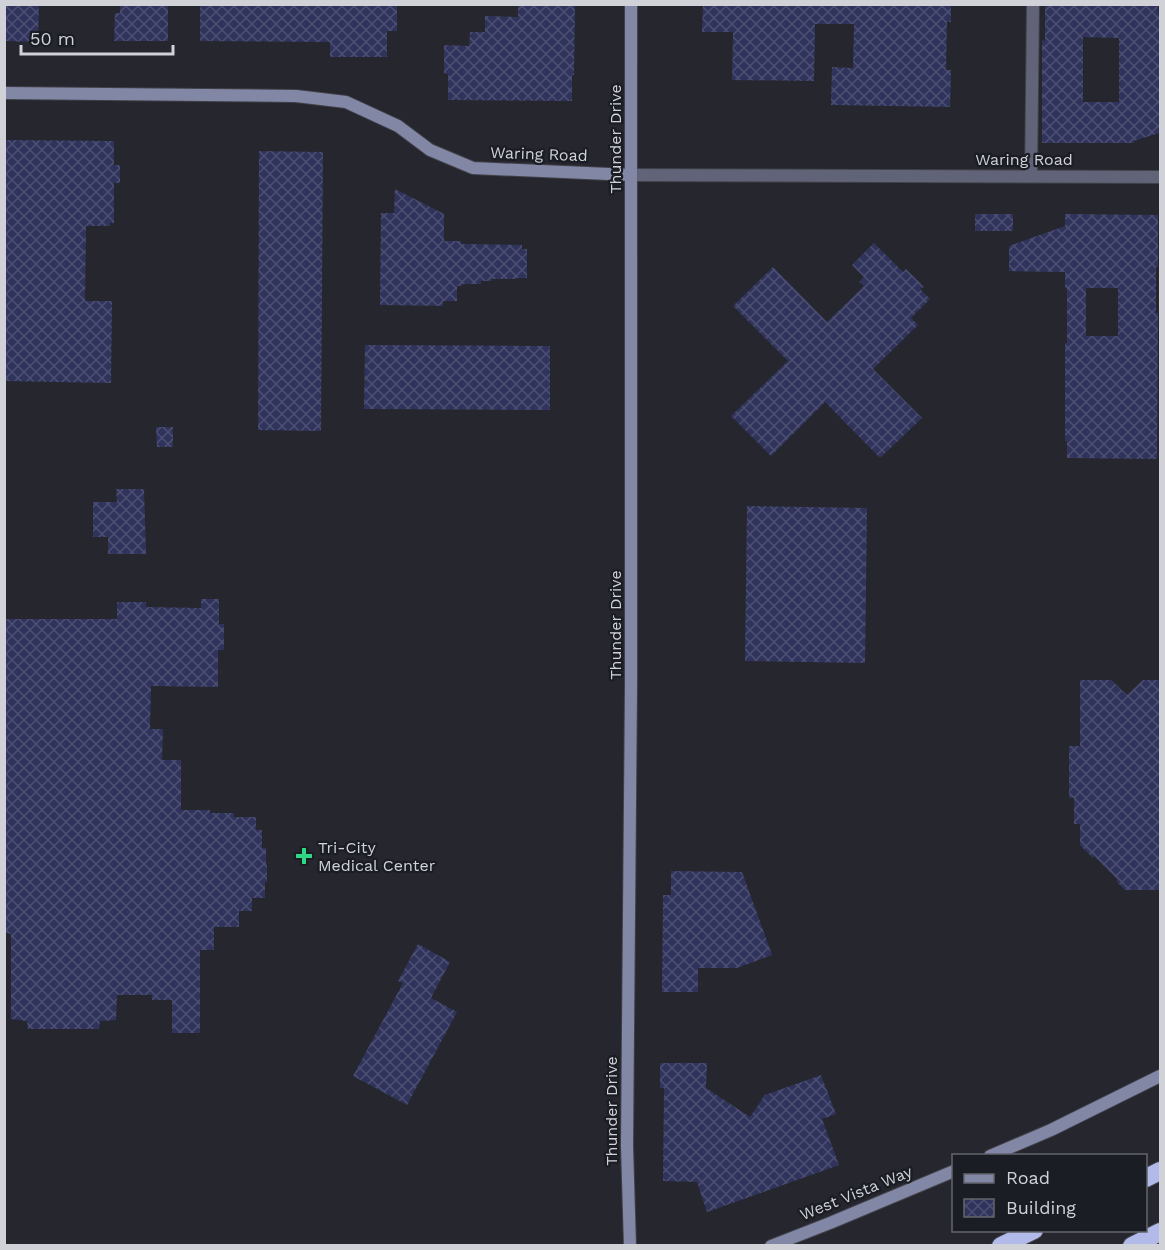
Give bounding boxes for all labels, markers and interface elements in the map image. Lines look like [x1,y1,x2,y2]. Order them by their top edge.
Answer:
scale bar [21,18,172,56]
text: 50 m [30,28,75,49]
street label: Thunder Drive [606,84,625,194]
street label: Waring Road [490,143,588,165]
street label: Waring Road [975,150,1073,169]
street label: Thunder Drive [606,570,625,680]
place label: Tri-City Medical Center [318,838,436,875]
marker: Tri-City Medical Center [295,847,313,865]
street label: Thunder Drive [602,1056,621,1166]
legend [952,1154,1147,1232]
street label: West Vista Way [797,1162,916,1224]
text: Road [1006,1167,1050,1188]
text: Building [1006,1197,1076,1218]

